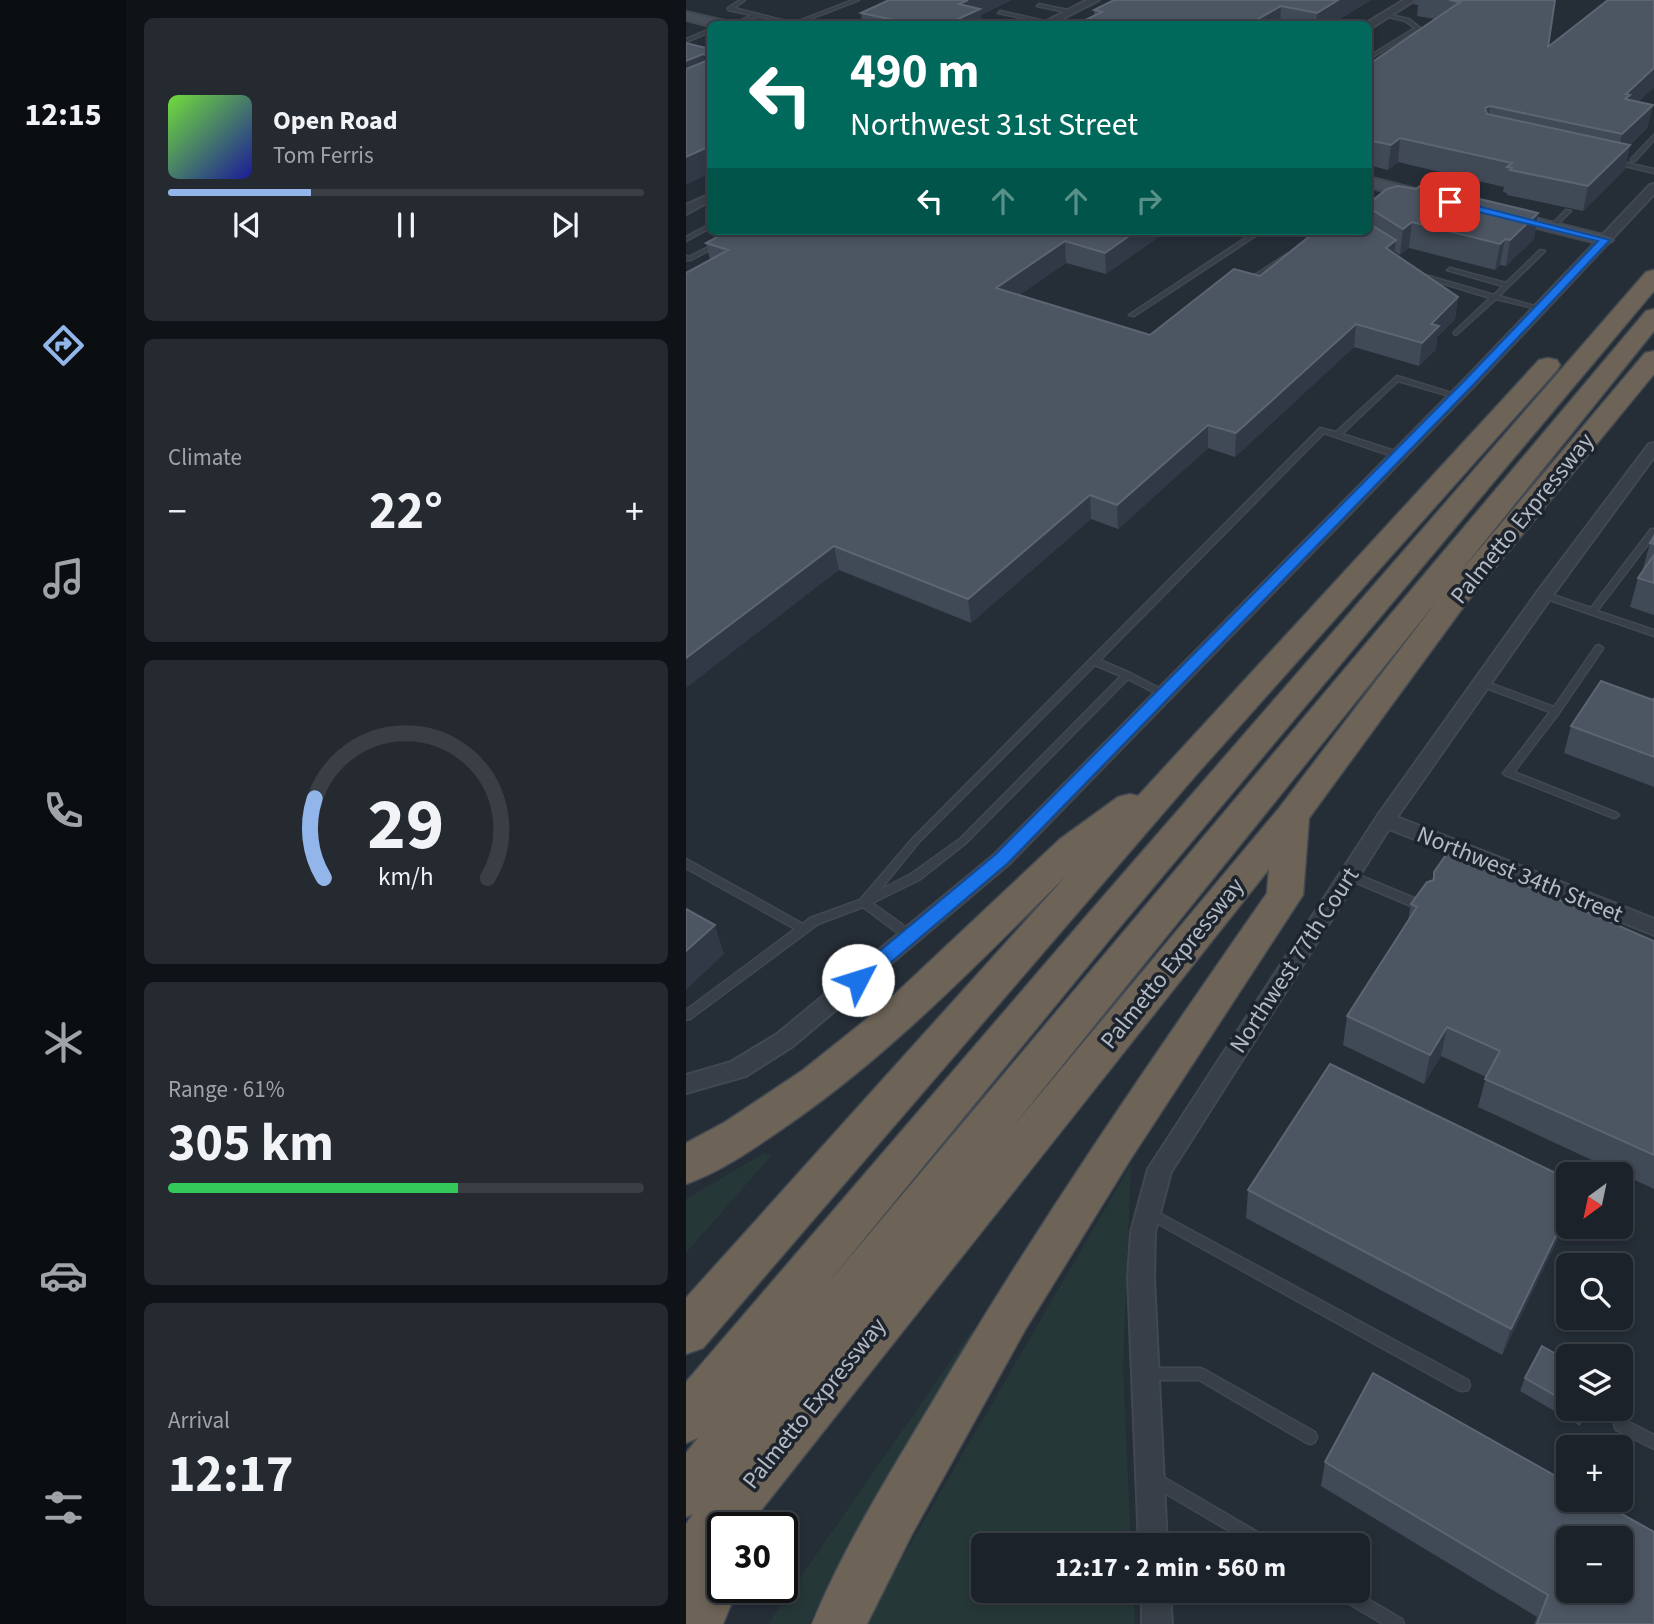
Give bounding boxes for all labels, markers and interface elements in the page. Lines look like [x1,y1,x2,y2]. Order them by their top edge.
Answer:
text: 490 m [850,37,979,107]
icon: left [735,49,826,140]
text: 12:15 [24,92,102,138]
text: Open Road [273,102,398,139]
text: Northwest 31st Street [850,102,1138,148]
text: Tom Ferris [273,139,374,172]
pin [1420,172,1480,232]
icon: left [911,182,949,220]
icon: ahead [984,182,1022,220]
icon: ahead [1057,182,1095,220]
icon: right [1130,182,1168,220]
icon: arrive [1431,183,1469,221]
icon: previous [228,206,266,244]
icon: pause [387,206,425,244]
icon: next [546,206,584,244]
icon: directions [39,321,88,370]
street label: Palmetto Expressway [1442,425,1603,612]
text: Climate [168,441,242,474]
text: 22° [369,475,443,549]
text: − [168,485,187,539]
text: + [625,485,644,539]
icon: music [39,554,88,603]
text: 29 [368,773,444,877]
icon: phone [39,786,88,835]
street label: Northwest 34th Street [1411,817,1628,932]
text: km/h [378,859,434,895]
street label: Northwest 77th Court [1221,860,1368,1060]
street label: Palmetto Expressway [1092,870,1253,1057]
position arrow [821,943,895,1017]
icon: climate [39,1018,88,1067]
text: Range · 61% [168,1073,285,1106]
text: 305 km [168,1107,334,1181]
north arrow [1556,1162,1633,1239]
map controls [1556,1162,1633,1603]
icon: car [39,1251,88,1300]
button: search [1556,1253,1633,1330]
street label: Palmetto Expressway [734,1310,895,1497]
button: layers [1556,1344,1633,1421]
text: Arrival [168,1404,230,1437]
button: + [1556,1435,1633,1512]
text: 12:17 [168,1438,293,1512]
icon: filters [39,1483,88,1532]
speed limit sign: 30 [707,1512,798,1603]
button: − [1556,1526,1633,1603]
text: 12:17 · 2 min · 560 m [1055,1549,1286,1586]

